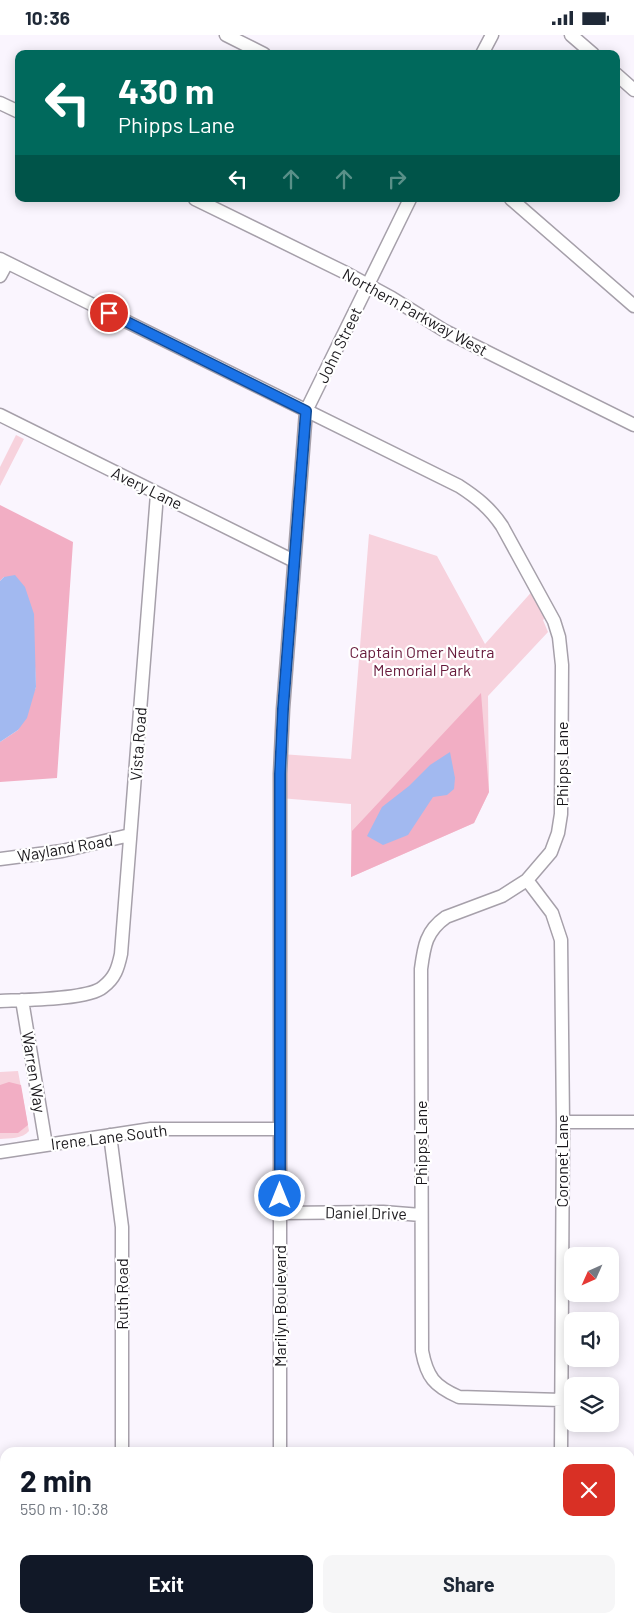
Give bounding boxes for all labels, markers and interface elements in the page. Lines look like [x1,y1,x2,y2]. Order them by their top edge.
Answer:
text: 10:36 [25,6,70,29]
text: 430 m [118,69,214,111]
icon: left [35,70,100,135]
text: Phipps Lane [118,111,235,137]
icon: left [224,165,252,193]
icon: ahead [277,165,305,193]
icon: ahead [330,165,358,193]
icon: right [383,165,411,193]
street label: Northern Parkway West [339,264,491,359]
pin [88,292,130,334]
icon: arrive [95,299,123,327]
street label: John Street [312,304,365,386]
street label: Avery Lane [109,462,186,513]
park label: Captain Omer Neutra Memorial Park [350,642,494,679]
street label: Vista Road [125,707,150,781]
street label: Phipps Lane [552,721,571,807]
street label: Wayland Road [16,830,114,865]
street label: Warren Way [19,1030,50,1115]
street label: Phipps Lane [411,1100,430,1186]
street label: Coronet Lane [552,1114,571,1208]
street label: Irene Lane South [50,1120,168,1153]
position arrow [253,1169,305,1221]
street label: Daniel Drive [325,1202,407,1223]
street label: Marilyn Boulevard [270,1245,289,1367]
north arrow [564,1247,619,1303]
map controls [564,1247,619,1432]
street label: Ruth Road [112,1258,131,1330]
button: sound [564,1312,619,1367]
button: layers [564,1377,619,1432]
text: 2 min [20,1462,92,1498]
button: close [563,1464,615,1516]
text: 550 m · 10:38 [20,1499,108,1518]
button: Exit [20,1555,313,1613]
button: Share [323,1555,615,1613]

